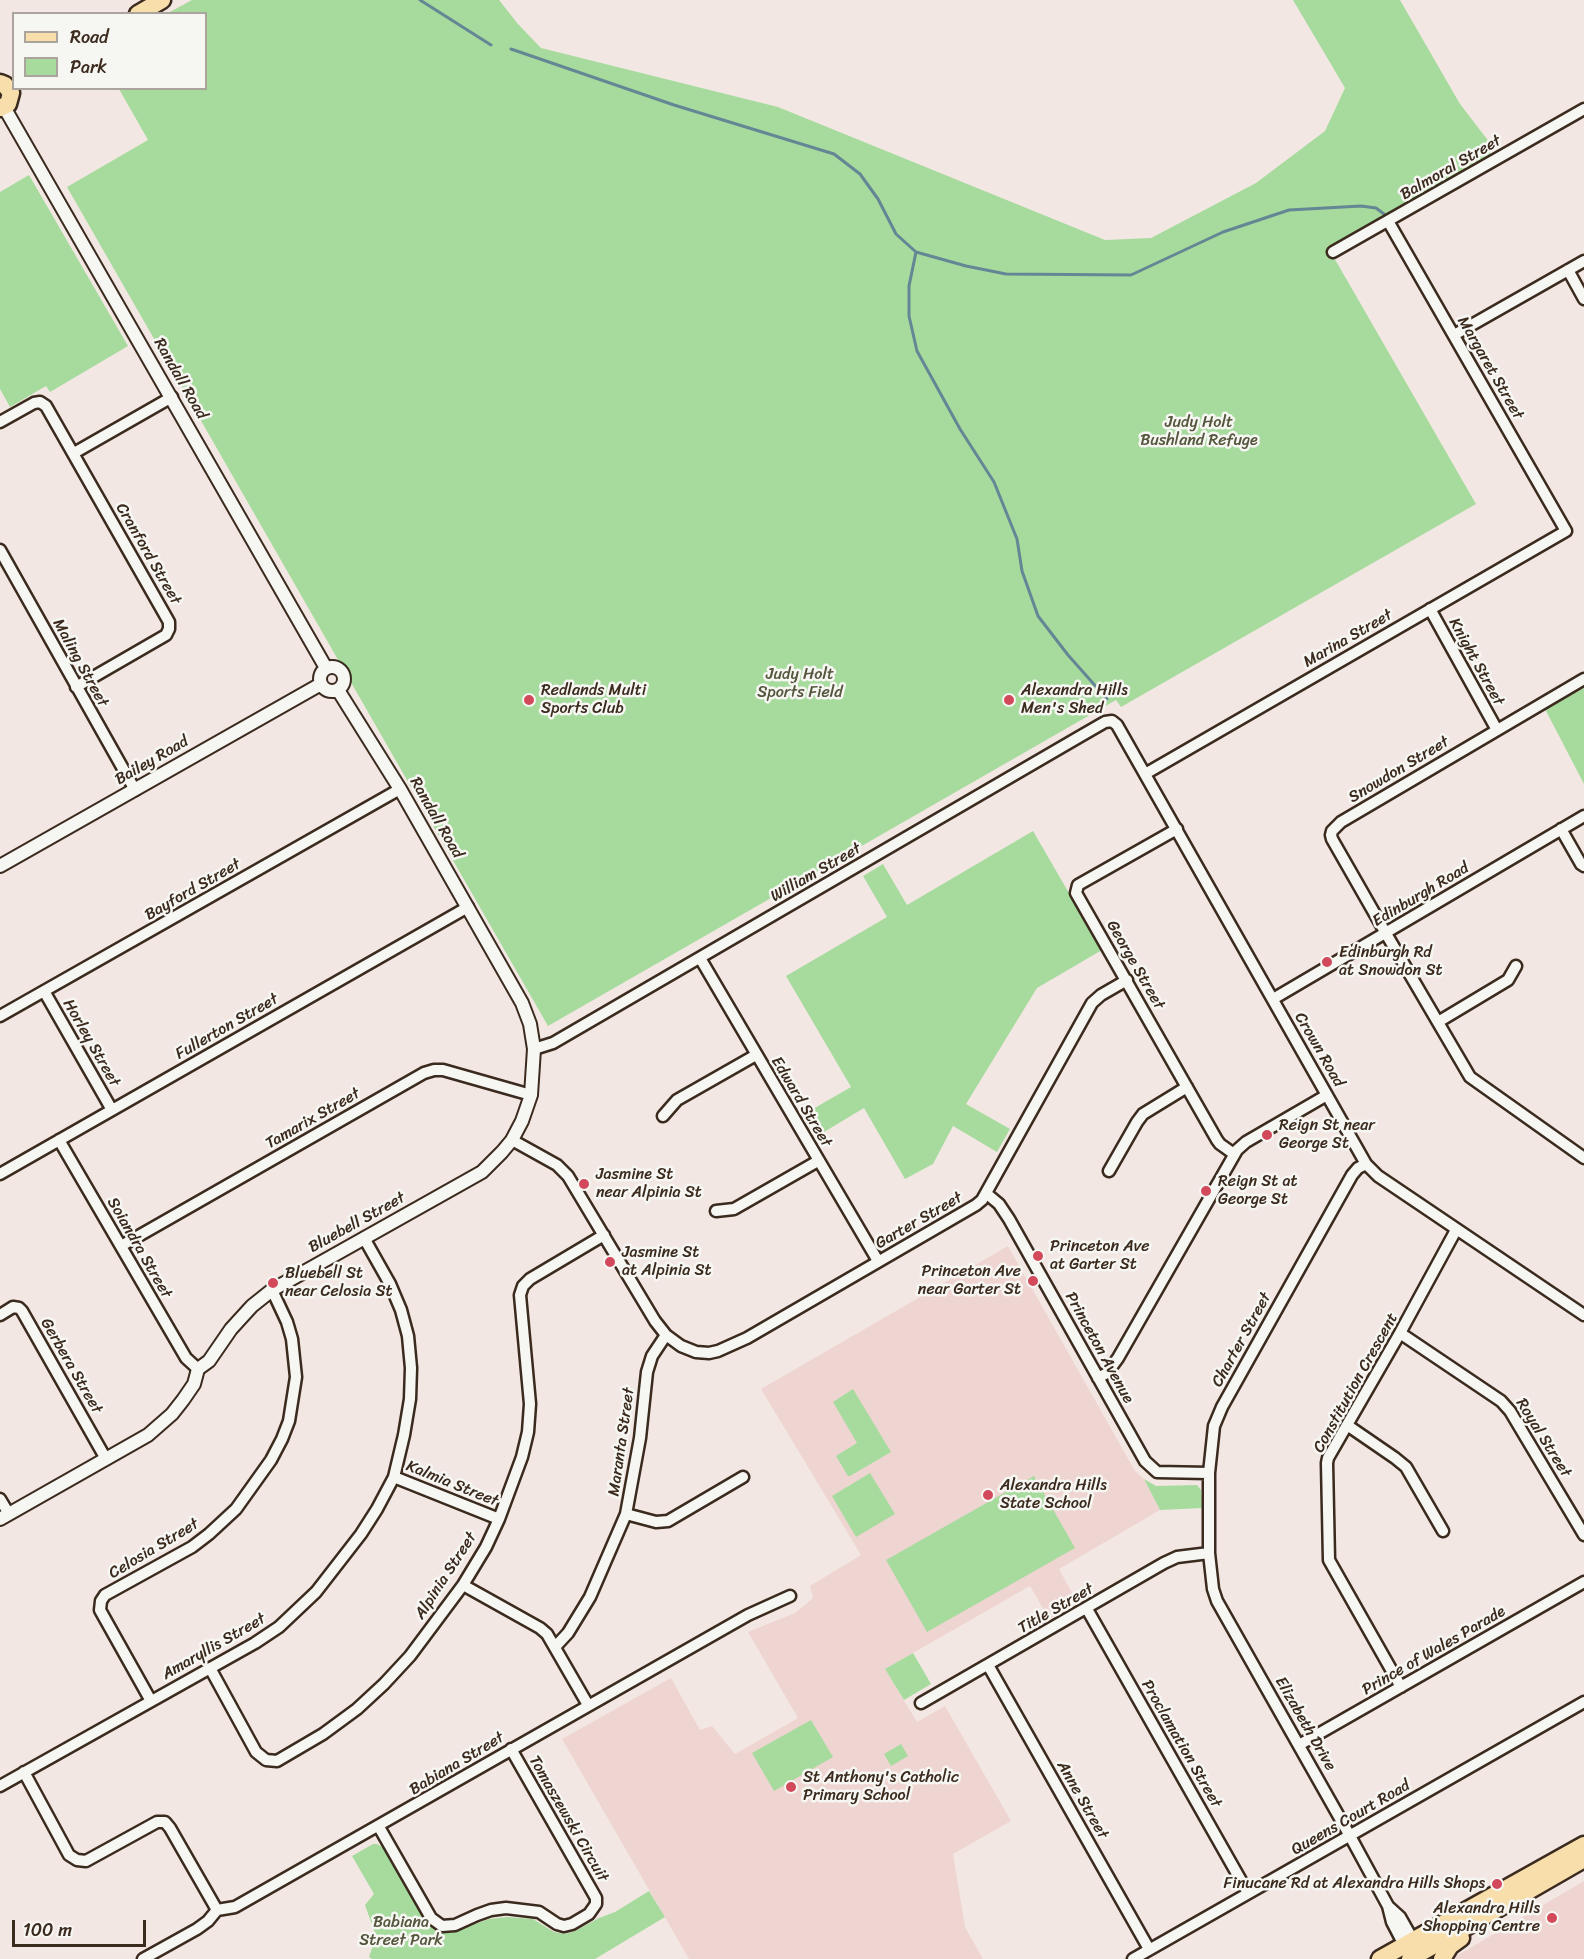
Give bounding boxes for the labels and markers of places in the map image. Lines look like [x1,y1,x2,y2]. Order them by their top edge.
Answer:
place label: Redlands Multi Sports Club [541,681,646,719]
place label: Alexandra Hills Men's Shed [1021,681,1128,719]
marker: Redlands Multi Sports Club [522,693,536,707]
marker: Alexandra Hills Men's Shed [1002,693,1016,707]
place label: Edinburgh Rd at Snowdon St [1339,943,1442,981]
marker: Edinburgh Rd at Snowdon St [1320,955,1334,969]
place label: Reign St near George St [1279,1116,1375,1154]
marker: Reign St near George St [1260,1128,1274,1142]
place label: Jasmine St near Alpinia St [596,1165,702,1203]
place label: Reign St at George St [1218,1172,1297,1210]
marker: Jasmine St near Alpinia St [577,1177,591,1191]
marker: Reign St at George St [1199,1184,1213,1198]
place label: Princeton Ave at Garter St [1050,1237,1149,1275]
place label: Jasmine St at Alpinia St [622,1243,711,1281]
marker: Princeton Ave at Garter St [1031,1249,1045,1263]
marker: Jasmine St at Alpinia St [603,1255,617,1269]
place label: Princeton Ave near Garter St [918,1262,1021,1300]
place label: Bluebell St near Celosia St [285,1264,393,1302]
marker: Princeton Ave near Garter St [1026,1274,1040,1288]
marker: Bluebell St near Celosia St [266,1276,280,1290]
place label: Alexandra Hills State School [1000,1476,1107,1514]
marker: Alexandra Hills State School [981,1488,995,1502]
place label: St Anthony's Catholic Primary School [803,1768,959,1806]
marker: St Anthony's Catholic Primary School [784,1780,798,1794]
place label: Finucane Rd at Alexandra Hills Shops [1224,1874,1485,1894]
marker: Finucane Rd at Alexandra Hills Shops [1490,1877,1504,1891]
place label: Alexandra Hills Shopping Centre [1423,1899,1540,1937]
marker: Alexandra Hills Shopping Centre [1545,1911,1559,1925]

